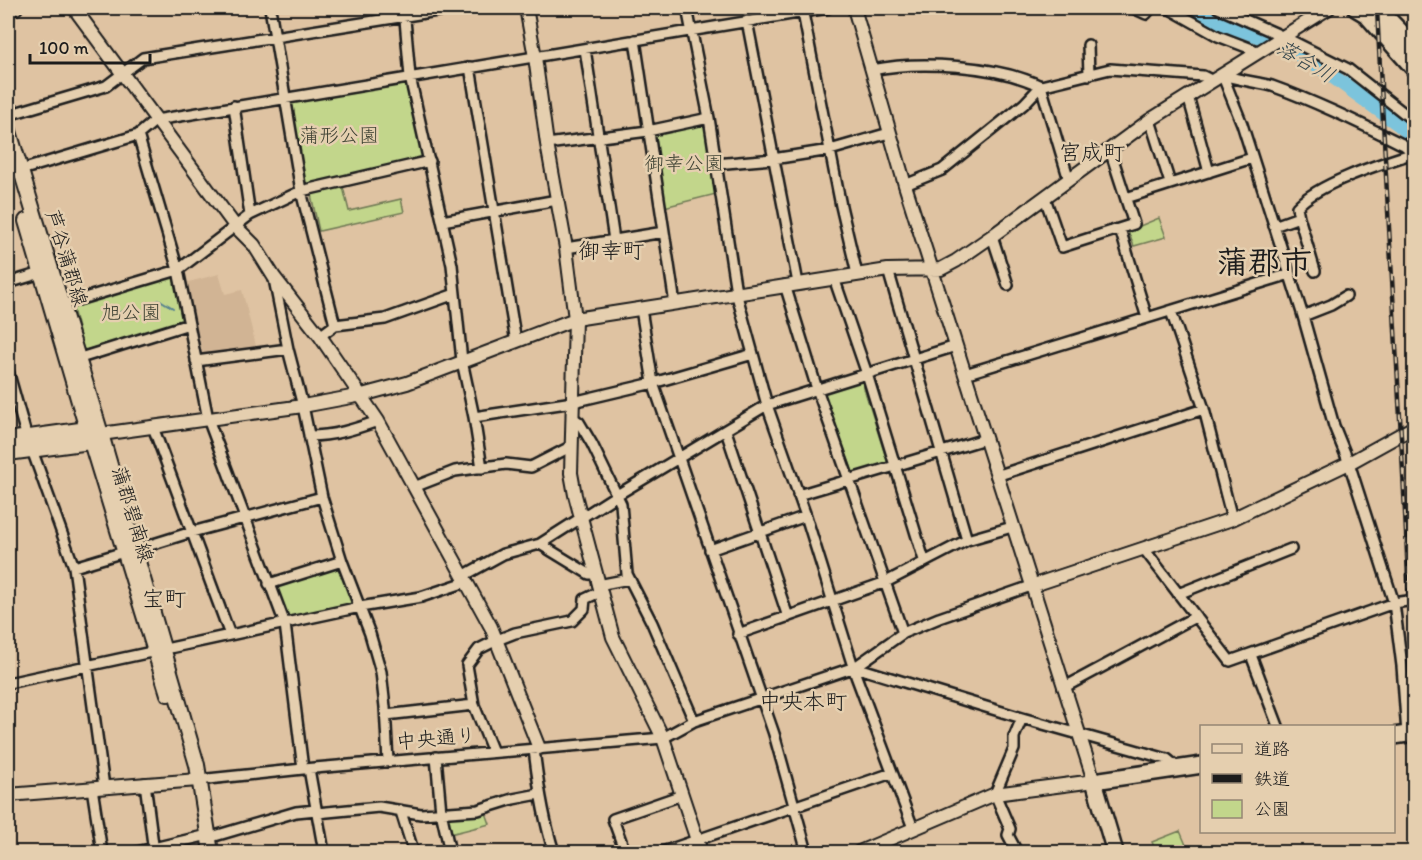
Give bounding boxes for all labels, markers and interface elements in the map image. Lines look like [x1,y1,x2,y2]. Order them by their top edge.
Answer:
scale bar [30,27,150,65]
water label: 落合川 [1273,34,1339,88]
text: 100 m [39,37,89,59]
park label: 蒲形公園 [299,123,379,147]
district label: 宮成町 [1059,139,1125,166]
park label: 御幸公園 [644,151,724,175]
street label: 芦谷蒲郡線 [41,207,93,309]
district label: 御幸町 [578,237,644,264]
district label: 蒲郡市 [1216,243,1312,281]
park label: 旭公園 [101,300,161,324]
street label: 蒲郡碧南線 [107,463,159,565]
district label: 宝町 [142,585,186,612]
district label: 中央本町 [759,688,847,715]
street label: 中央通り [395,723,477,753]
legend [1200,725,1395,833]
text: 道路 [1254,738,1290,760]
text: 鉄道 [1254,768,1290,790]
text: 公園 [1254,798,1290,820]

